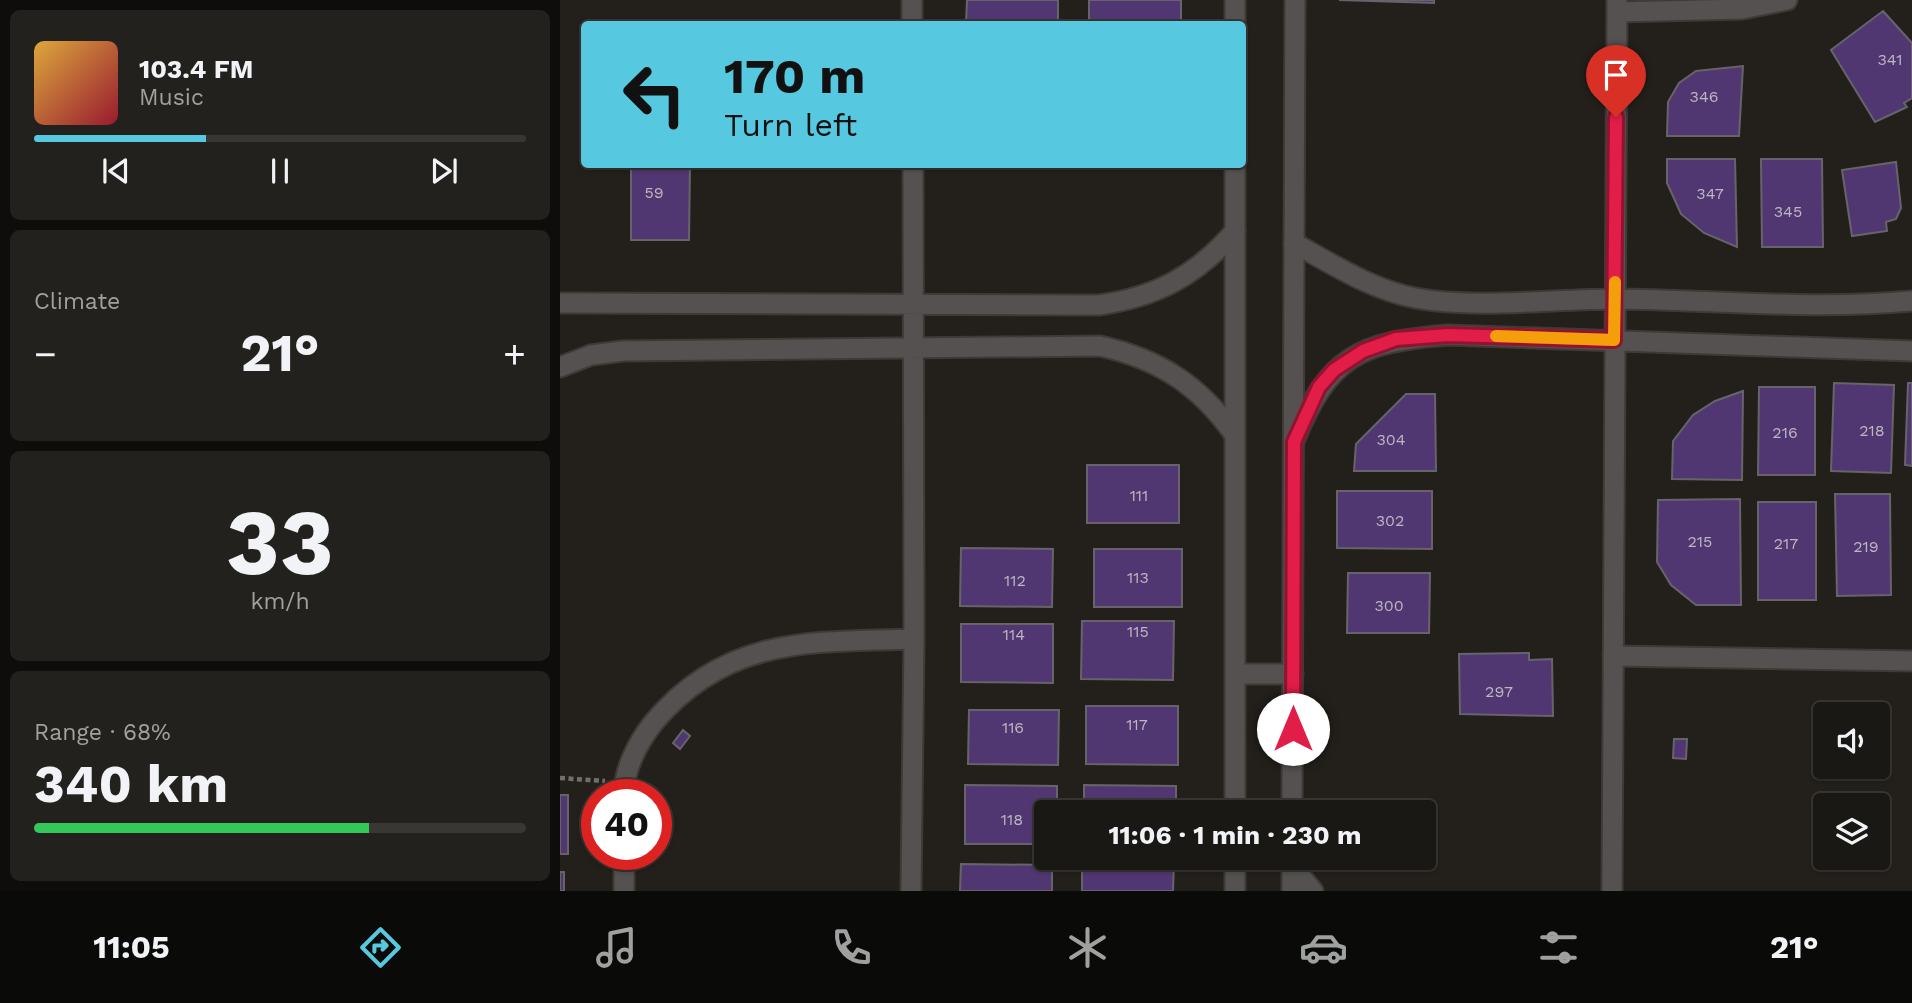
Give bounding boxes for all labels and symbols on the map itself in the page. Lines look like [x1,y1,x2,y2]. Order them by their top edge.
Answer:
pin [1586,45,1646,117]
house number: 341 [1877,50,1903,69]
house number: 346 [1690,87,1718,106]
house number: 59 [644,183,664,202]
house number: 347 [1696,184,1724,203]
house number: 345 [1774,202,1802,221]
house number: 218 [1859,421,1885,440]
house number: 216 [1772,423,1798,442]
house number: 304 [1376,430,1406,449]
house number: 111 [1130,486,1148,505]
house number: 302 [1376,511,1404,530]
house number: 215 [1688,532,1712,551]
house number: 217 [1774,534,1798,553]
house number: 219 [1853,537,1879,556]
house number: 113 [1127,568,1149,587]
house number: 112 [1004,571,1026,590]
house number: 300 [1374,596,1404,615]
house number: 115 [1127,622,1149,641]
house number: 114 [1003,625,1025,644]
house number: 297 [1485,682,1513,701]
position arrow [1256,692,1330,766]
house number: 117 [1126,715,1148,734]
house number: 116 [1002,718,1024,737]
speed limit sign: 40 [581,779,672,870]
house number: 118 [1001,810,1023,829]

